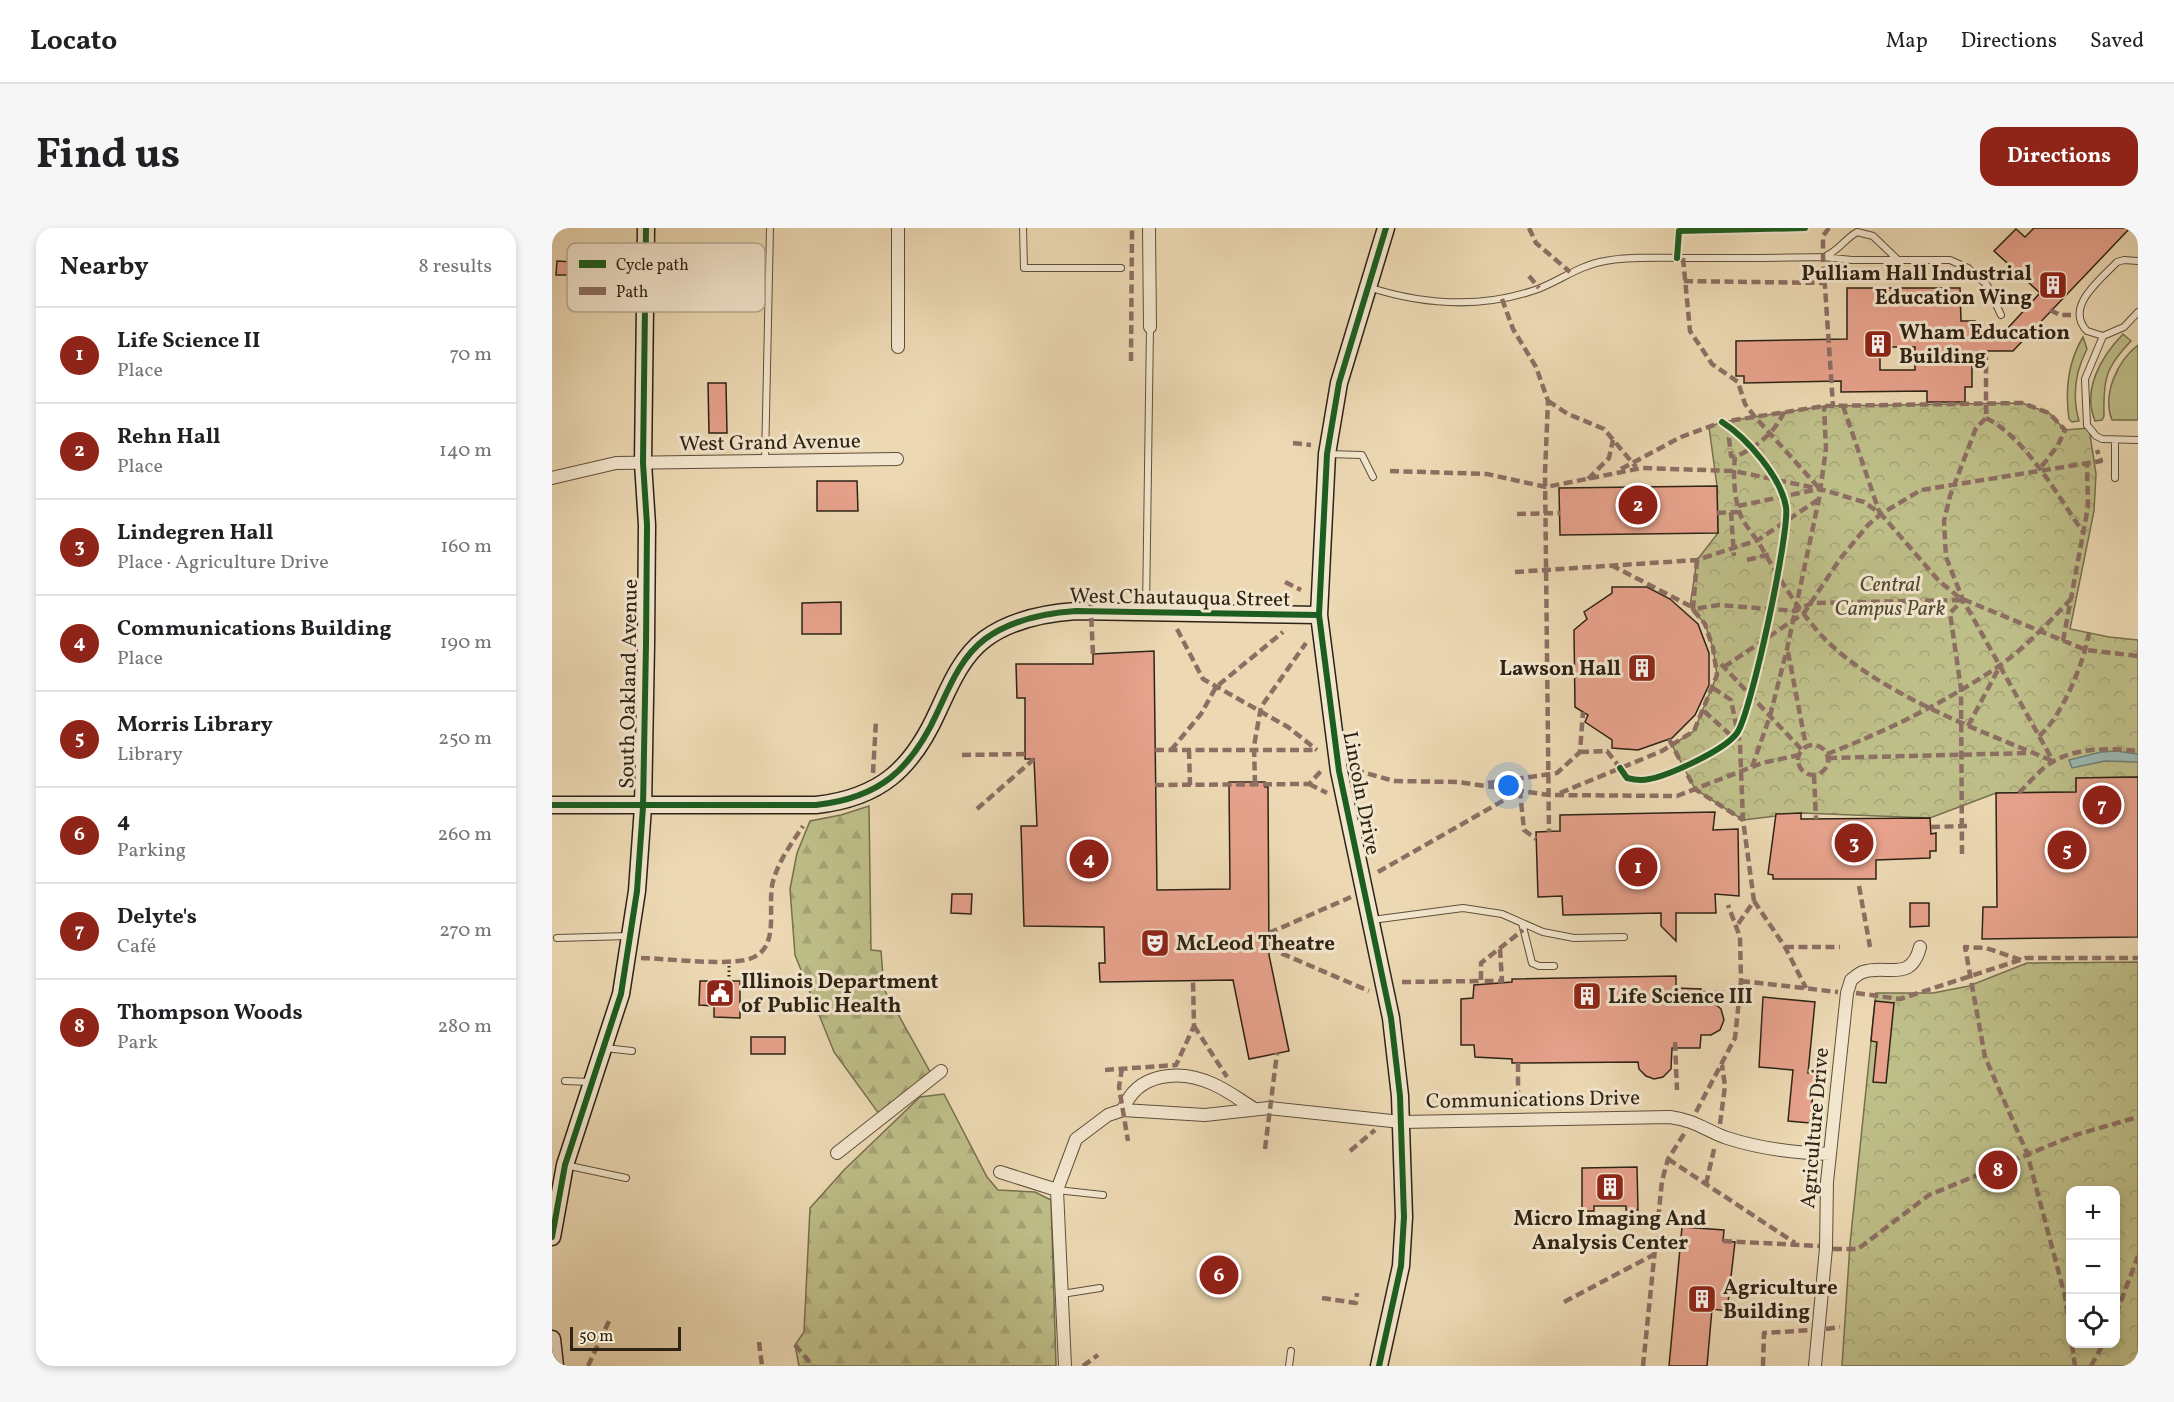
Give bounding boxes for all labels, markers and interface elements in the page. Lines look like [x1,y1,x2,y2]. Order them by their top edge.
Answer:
text: Locato [30,22,117,61]
text: Map [1886,27,1928,56]
text: Directions [1961,27,2057,56]
text: Saved [2090,27,2144,56]
text: Find us [36,127,180,186]
button: Directions [1980,127,2138,186]
legend [567,243,765,312]
text: Nearby [60,249,149,285]
text: 8 results [419,253,492,281]
text: Cycle path [616,255,689,277]
place label: Pulliam Hall Industrial Education Wing [1801,260,2032,313]
building icon: Pulliam Hall Industrial Education Wing [2037,269,2069,301]
text: Path [616,282,648,304]
place label: Wham Education Building [1899,319,2070,372]
text: Life Science II [117,326,260,357]
building icon: Wham Education Building [1862,328,1894,360]
text: 1 [75,341,84,369]
text: 70 m [449,341,492,369]
text: Place [117,357,163,385]
text: Rehn Hall [117,422,221,453]
street label: West Grand Avenue [679,427,861,460]
text: 2 [74,437,85,465]
text: 140 m [439,437,492,465]
text: Place [117,453,163,481]
pin: 2 [1618,482,1658,528]
text: Lindegren Hall [117,518,274,549]
text: 3 [74,533,85,561]
text: 160 m [440,533,492,561]
text: Place · Agriculture Drive [117,549,329,577]
park label: Central Campus Park [1835,571,1946,624]
street label: South Oakland Avenue [613,579,646,789]
street label: West Chautauqua Street [1069,582,1291,615]
text: Communications Building [117,614,392,645]
text: 4 [73,629,86,657]
text: 190 m [440,629,492,657]
text: Place [117,645,163,673]
building icon: Lawson Hall [1626,652,1658,684]
place label: Lawson Hall [1499,655,1621,684]
text: Morris Library [117,710,273,741]
text: 5 [75,725,84,753]
text: 250 m [438,725,492,753]
street label: Lincoln Drive [1334,729,1387,858]
text: Library [117,741,183,769]
your location [1494,771,1523,800]
pin: 7 [2082,782,2122,828]
text: 4 [117,806,130,837]
pin: 3 [1834,820,1874,866]
text: 6 [74,821,85,849]
text: 260 m [437,821,492,849]
pin: 5 [2048,828,2086,872]
pin: 4 [1070,836,1108,882]
text: Parking [117,837,186,865]
pin: 1 [1618,844,1658,890]
text: Delyte's [117,902,197,933]
text: 7 [75,917,84,945]
text: 270 m [439,917,492,945]
theatre icon: McLeod Theatre [1139,927,1171,959]
place label: McLeod Theatre [1176,930,1335,959]
text: Café [117,933,156,961]
place label: Illinois Department of Public Health [741,968,939,1021]
public building icon: Illinois Department of Public Health [704,977,736,1009]
building icon: Life Science III [1571,980,1603,1012]
place label: Life Science III [1608,983,1753,1012]
text: Thompson Woods [117,998,303,1029]
text: 8 [74,1013,85,1041]
text: 280 m [437,1013,492,1041]
text: Park [117,1029,158,1057]
street label: Agriculture Drive [1794,1046,1837,1210]
street label: Communications Drive [1426,1084,1640,1117]
pin: 8 [1978,1148,2018,1192]
building icon: Micro Imaging And Analysis Center [1594,1171,1626,1203]
map controls [2066,1186,2120,1348]
button: + [2066,1186,2120,1240]
place label: Micro Imaging And Analysis Center [1514,1205,1707,1258]
button: − [2066,1240,2120,1294]
pin: 6 [1200,1252,1238,1298]
place label: Agriculture Building [1723,1274,1838,1327]
building icon: Agriculture Building [1686,1283,1718,1315]
button: locate [2066,1294,2120,1348]
scale bar [570,1324,681,1352]
text: 50 m [579,1326,613,1348]

